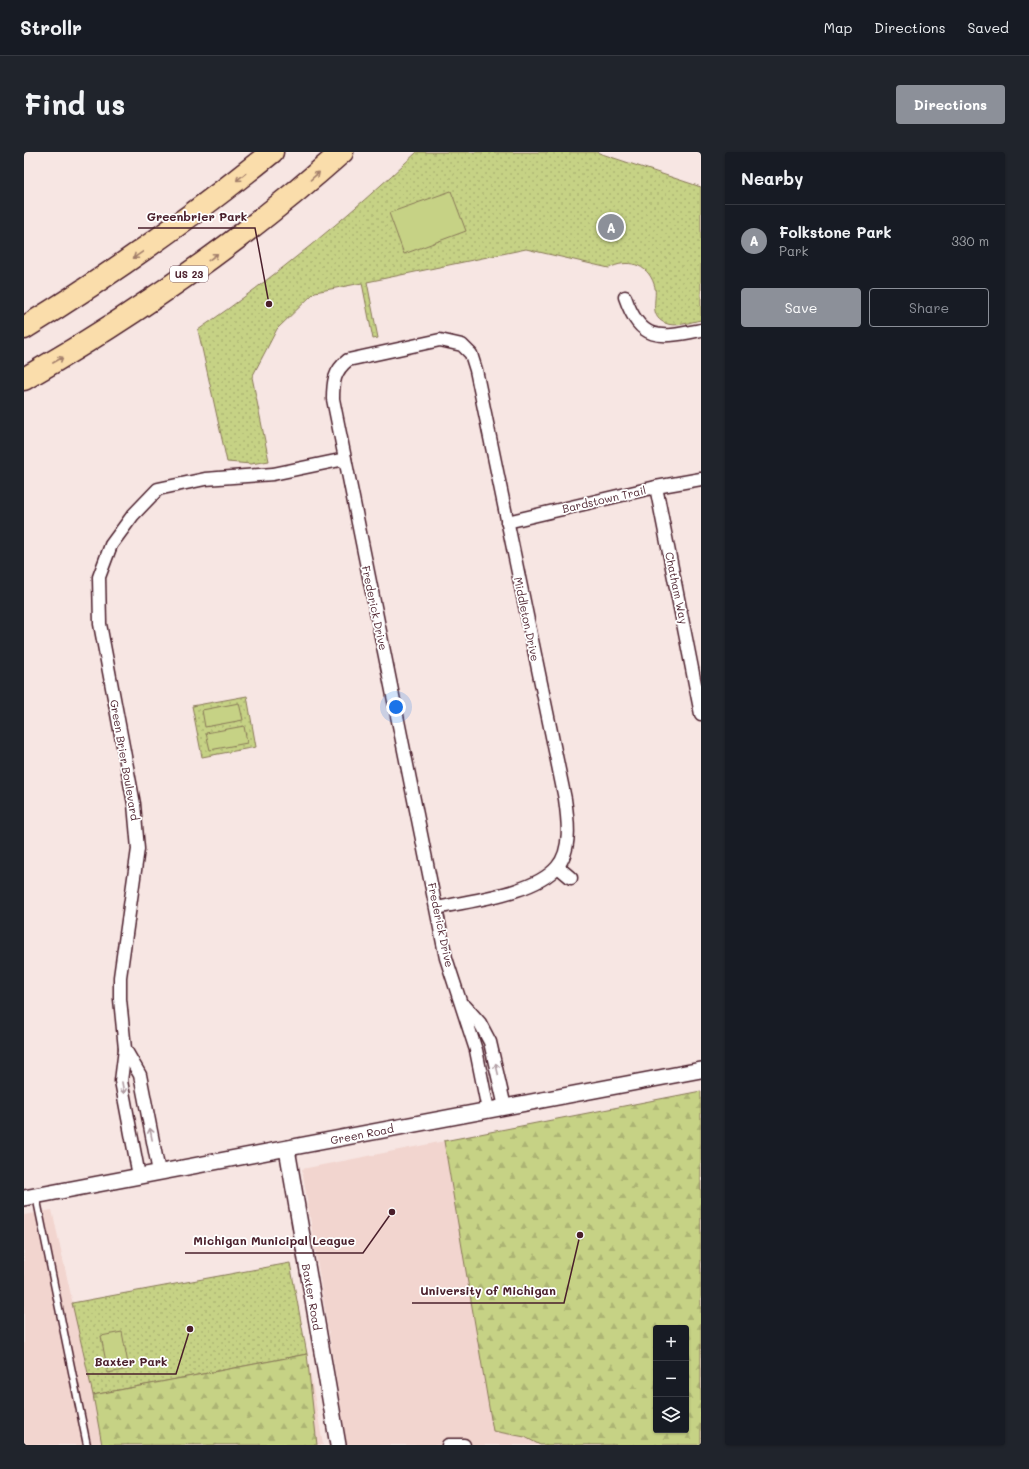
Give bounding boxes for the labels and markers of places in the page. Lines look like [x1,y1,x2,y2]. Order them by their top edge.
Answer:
callout: Greenbrier Park [138,204,255,228]
pin: A [598,212,624,242]
callout: Michigan Municipal League [185,1229,363,1253]
callout: University of Michigan [412,1279,564,1303]
callout: Baxter Park [86,1350,176,1374]

